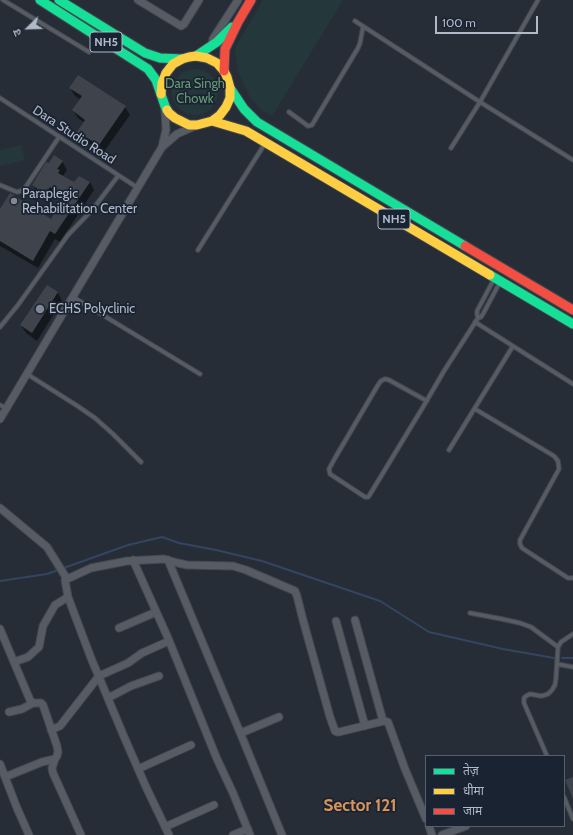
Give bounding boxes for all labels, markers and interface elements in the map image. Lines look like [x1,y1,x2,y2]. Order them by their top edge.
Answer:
north arrow [8,8,48,48]
scale bar [437,8,540,34]
text: 100 m [442,15,476,30]
text: उ [9,27,25,38]
road number: NH5 [90,32,122,52]
park label: Dara Singh Chowk [165,76,225,107]
street label: Dara Studio Road [30,102,118,168]
place label: Paraplegic Rehabilitation Center [22,186,137,217]
marker: Paraplegic Rehabilitation Center [9,196,19,206]
road number: NH5 [378,209,410,229]
place label: ECHS Polyclinic [49,301,135,317]
marker: ECHS Polyclinic [34,303,46,315]
legend [425,755,565,827]
text: तेज़ [463,763,479,778]
text: धीमा [463,783,484,798]
district label: Sector 121 [324,796,396,816]
text: जाम [463,803,482,818]

